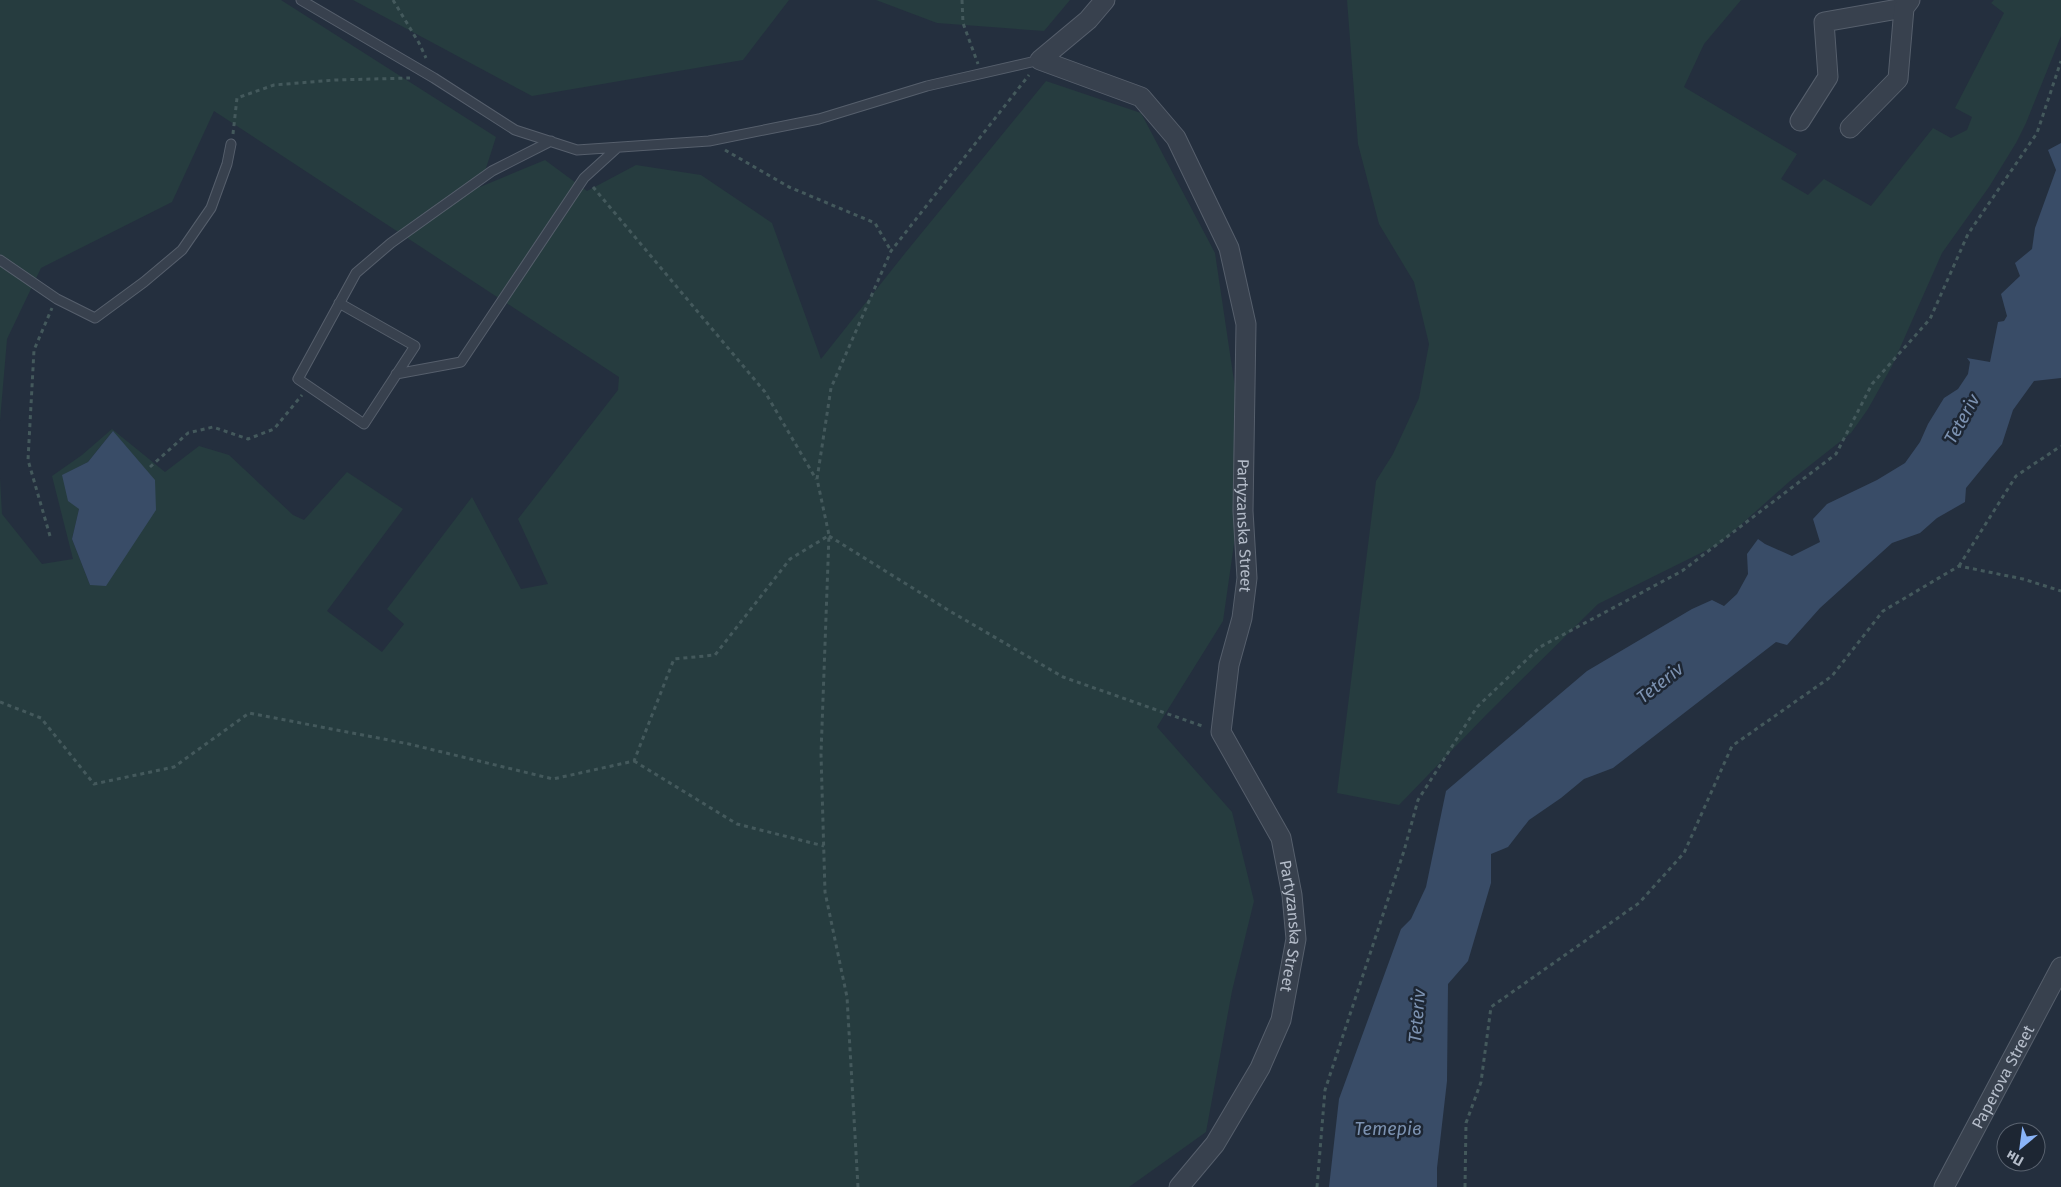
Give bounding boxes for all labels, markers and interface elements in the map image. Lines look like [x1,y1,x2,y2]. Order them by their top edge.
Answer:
water label: Teteriv [1939,389,1985,448]
street label: Partyzanska Street [1233,459,1256,594]
water label: Teteriv [1632,657,1689,708]
street label: Partyzanska Street [1275,858,1305,994]
water label: Teteriv [1404,987,1430,1044]
street label: Paperova Street [1968,1022,2038,1132]
water label: Тетерів [1354,1118,1422,1140]
north arrow [1996,1122,2046,1172]
text: Пн [2003,1146,2027,1170]

